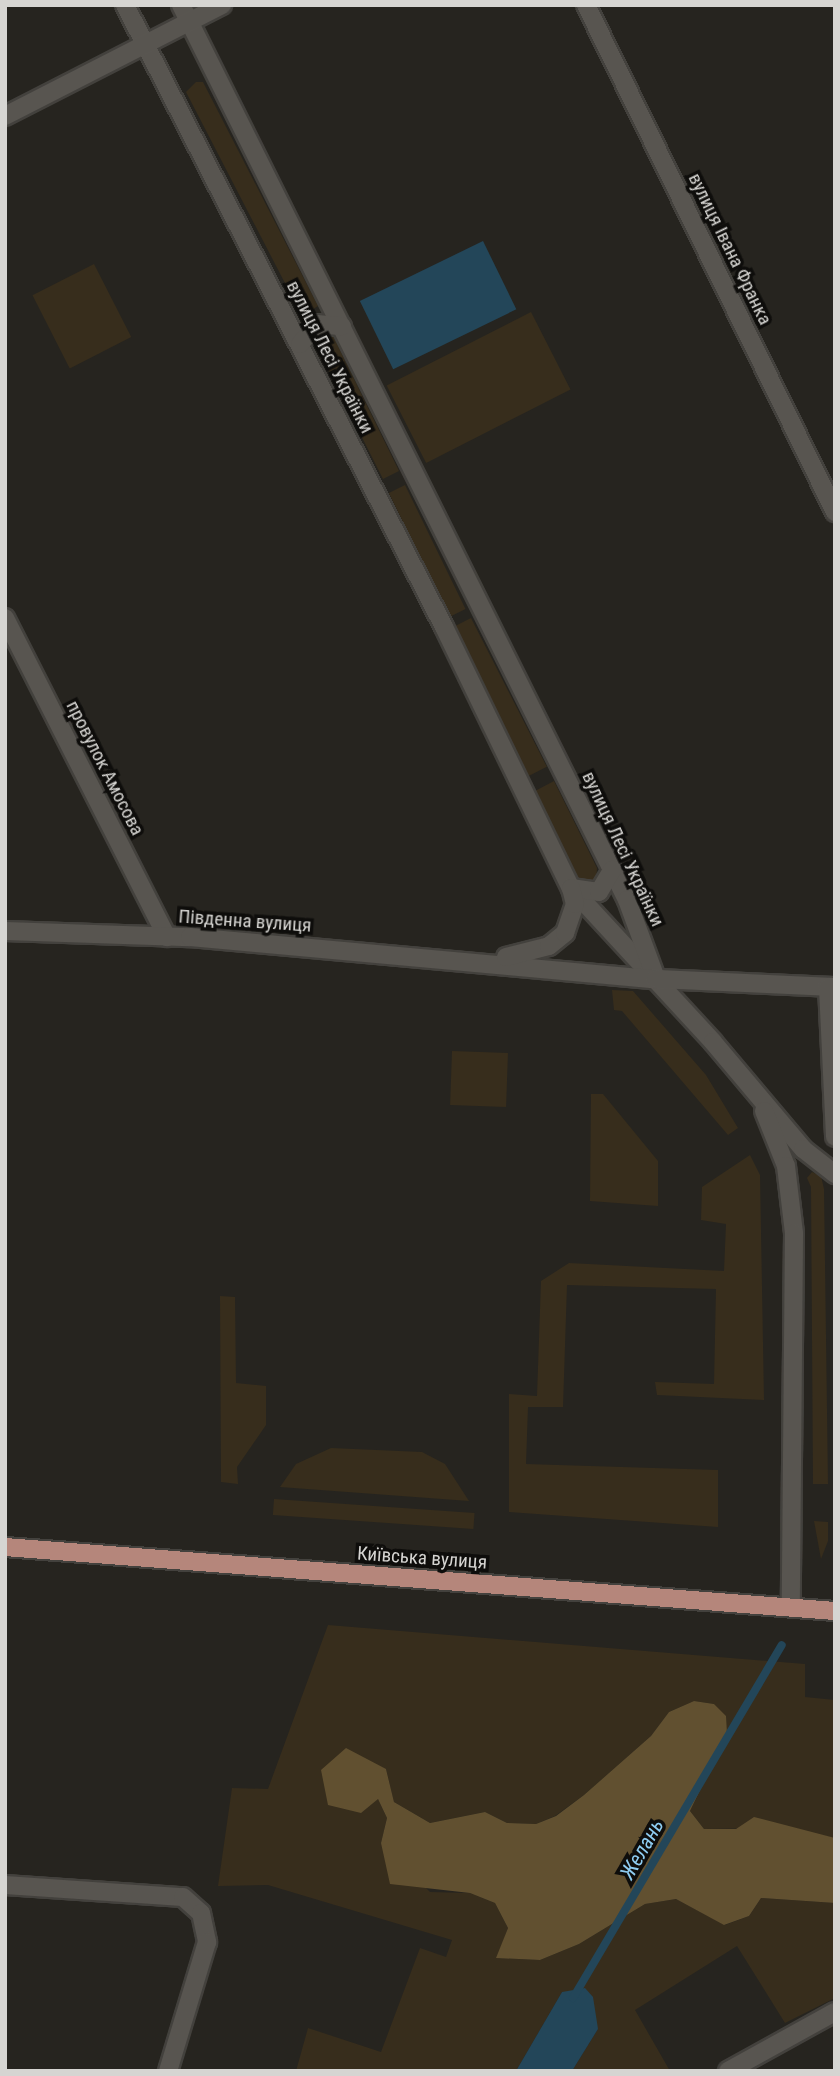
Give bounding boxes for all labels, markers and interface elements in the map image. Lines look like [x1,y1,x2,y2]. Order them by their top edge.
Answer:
street label: вулиця Івана Франка [683,170,777,328]
street label: вулиця Лесі Українки [282,277,378,437]
street label: провулок Амосова [61,697,149,839]
street label: вулиця Лесі Українки [577,768,669,930]
street label: Південна вулиця [178,905,312,937]
street label: Київська вулиця [356,1542,488,1574]
water label: Желань [615,1814,669,1884]

